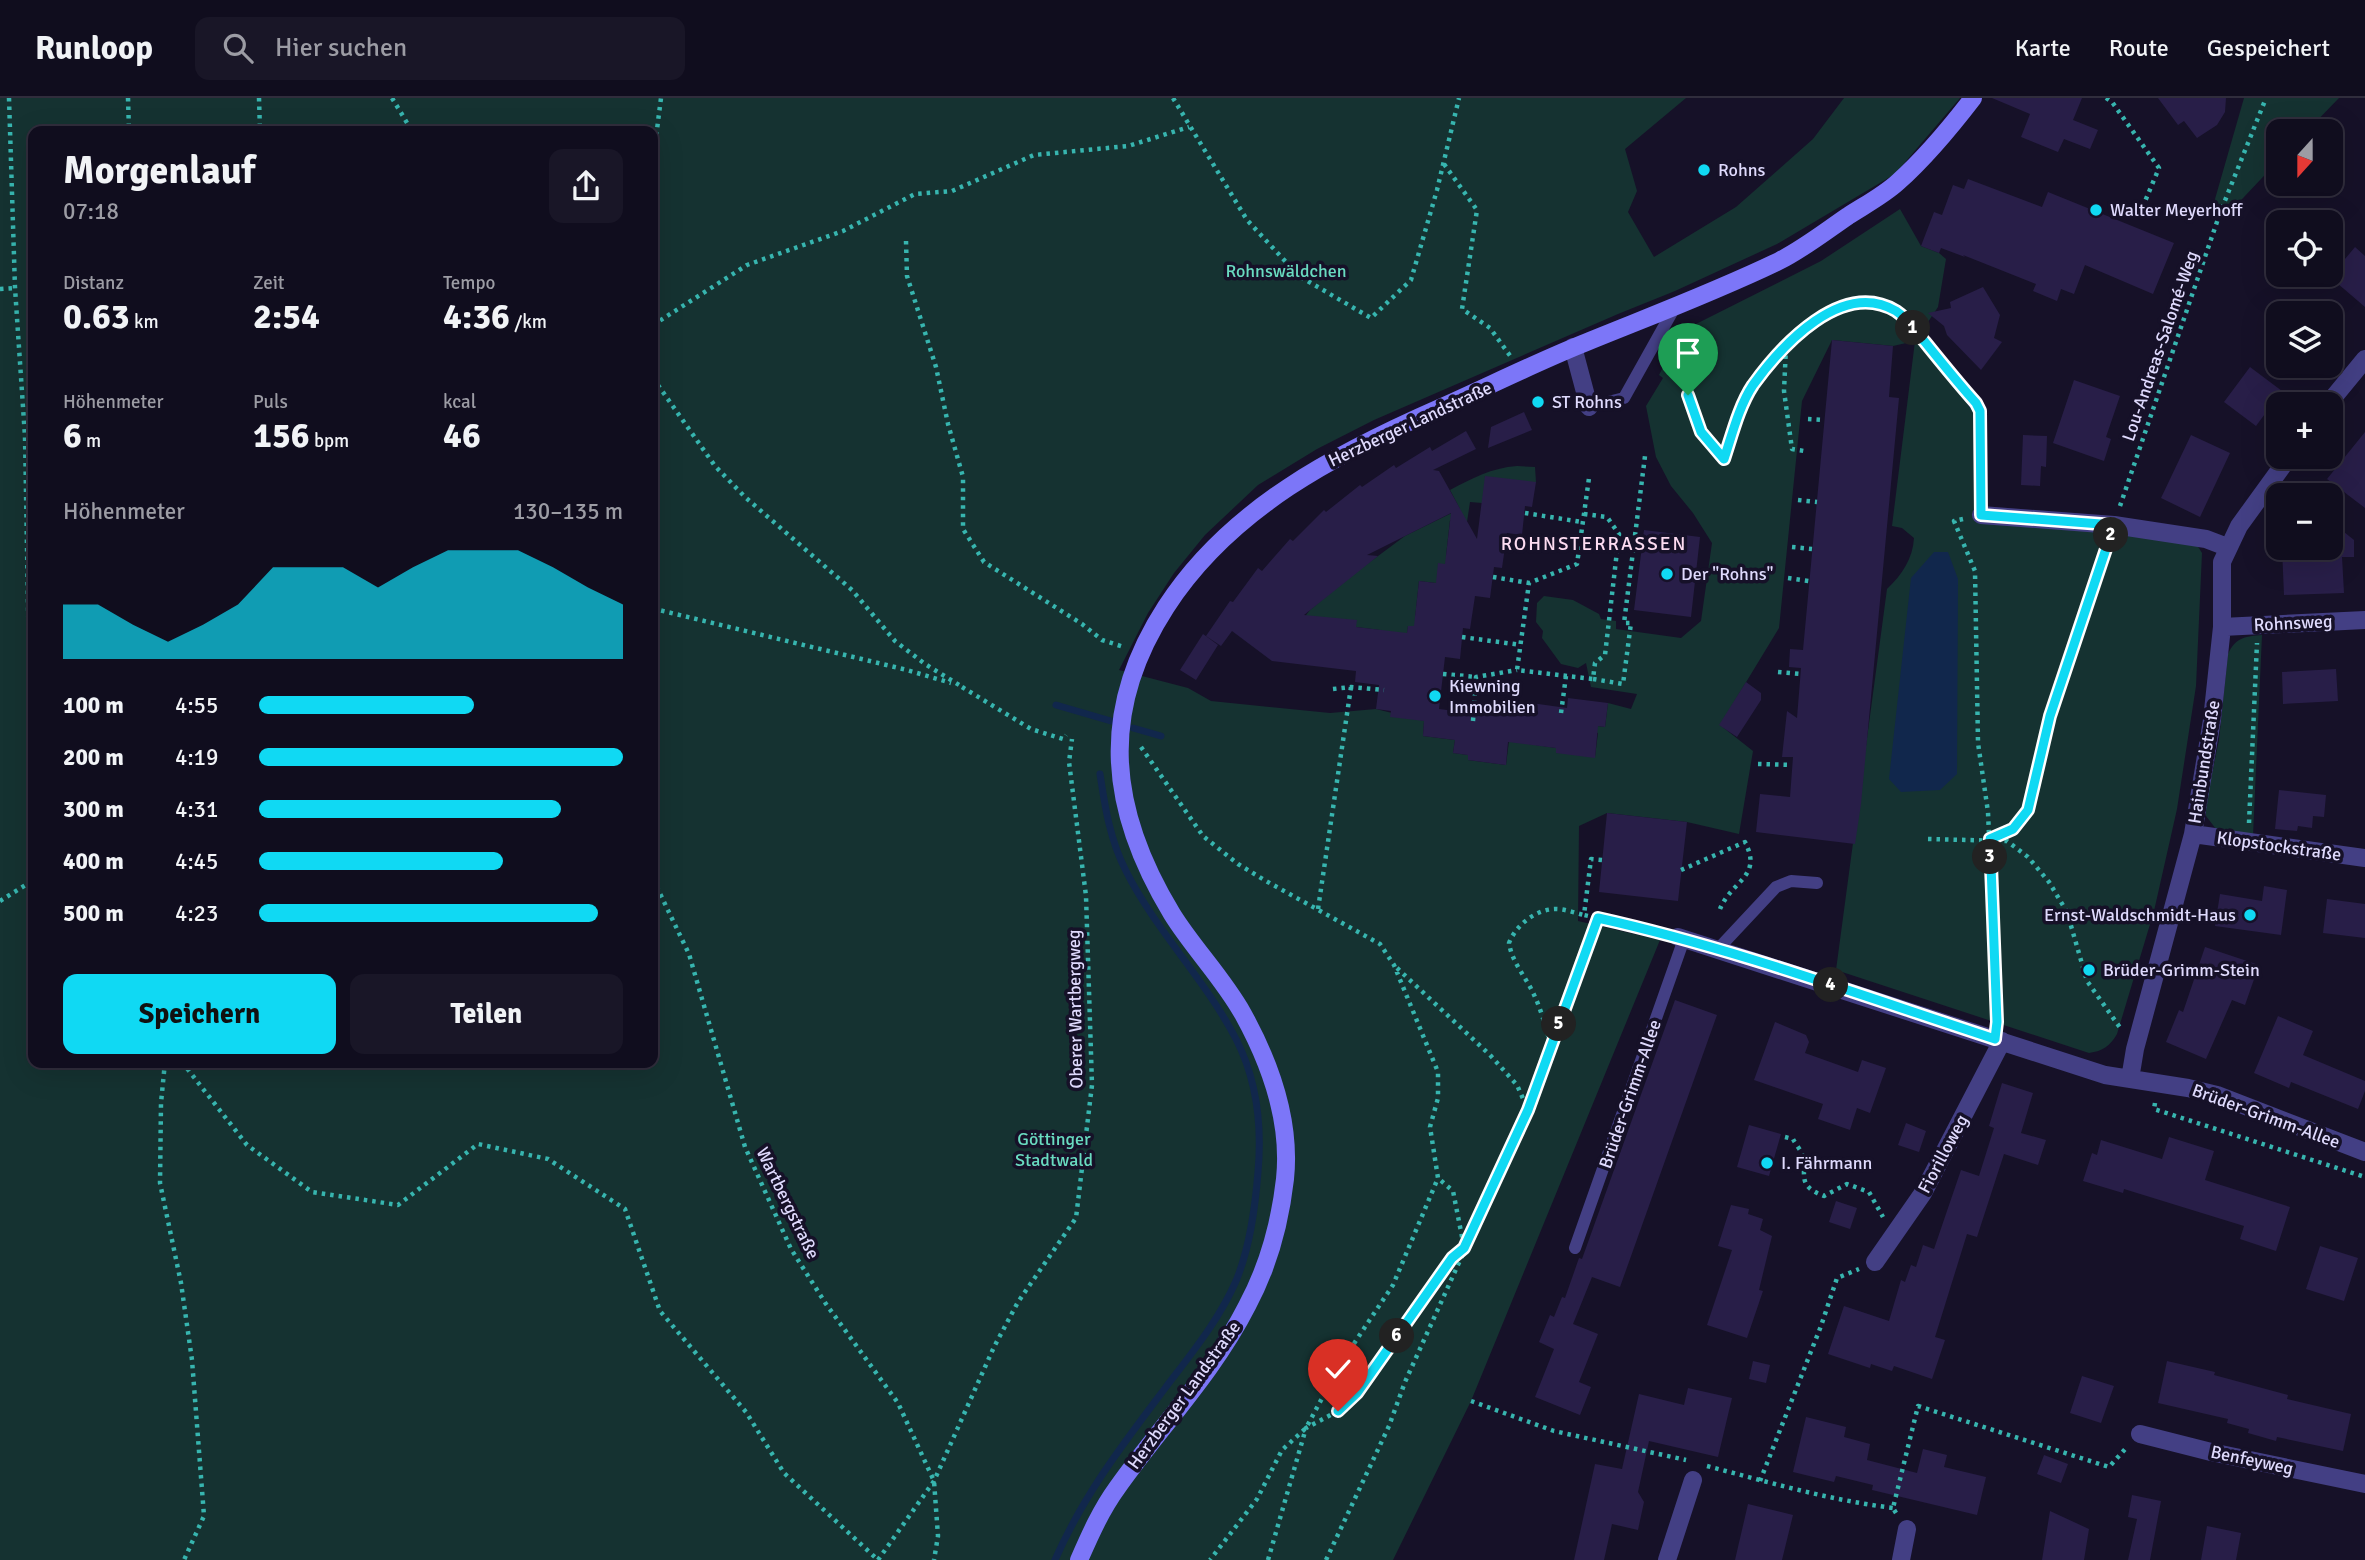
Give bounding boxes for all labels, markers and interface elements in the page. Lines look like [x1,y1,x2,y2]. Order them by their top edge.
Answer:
search box [195,17,685,80]
text: Runloop [35,28,153,69]
icon: search [219,29,257,67]
text: Hier suchen [275,32,407,64]
text: Karte [2015,33,2071,63]
text: Route [2109,33,2169,63]
text: Gespeichert [2207,33,2330,63]
north arrow [2266,119,2343,196]
map controls [2266,119,2343,560]
text: Morgenlauf [63,147,255,194]
button: share [549,149,623,223]
place label: Rohns [1718,159,1766,181]
marker: Rohns [1696,162,1712,178]
text: 07:18 [63,197,119,226]
place label: Walter Meyerhoff [2110,199,2244,221]
marker: Walter Meyerhoff [2088,202,2104,218]
button: locate [2266,210,2343,287]
street label: Lou-Andreas-Salomé-Weg [2117,248,2203,444]
park label: Rohnswäldchen [1225,260,1347,282]
text: Distanz [63,271,124,295]
text: Zeit [253,271,284,295]
text: Tempo [443,271,495,295]
text: 0.63 [63,295,130,338]
text: 2:54 [253,295,320,338]
text: 4:36 [443,295,510,338]
button: layers [2266,301,2343,378]
text: km [130,310,159,334]
text: /km [510,310,547,334]
pin: 1 [1896,310,1930,345]
text: 1 [1907,315,1918,339]
pin [1658,323,1718,395]
icon: arrive [1669,334,1707,372]
street label: Herzberger Landstraße [1325,376,1495,472]
text: Höhenmeter [63,390,164,414]
text: Puls [253,390,288,414]
text: kcal [443,390,476,414]
place label: ST Rohns [1552,391,1622,413]
button: + [2266,392,2343,469]
marker: ST Rohns [1530,394,1546,410]
text: 6 [63,414,82,457]
text: 156 [253,414,310,457]
text: 46 [443,414,481,457]
text: m [82,429,101,453]
text: bpm [310,429,349,453]
button: − [2266,483,2343,560]
text: Höhenmeter [63,497,185,526]
text: 130–135 m [513,497,623,526]
pin: 2 [2094,518,2128,552]
text: 2 [2105,522,2116,546]
district label: ROHNSTERRASSEN [1501,532,1687,556]
place label: Der "Rohns" [1681,563,1774,585]
marker: Der "Rohns" [1659,566,1675,582]
street label: Rohnsweg [2253,610,2333,636]
place label: Kiewning Immobilien [1449,675,1536,718]
marker: Kiewning Immobilien [1427,688,1443,704]
text: 100 m [63,691,124,720]
text: 4:55 [175,691,218,720]
street label: Hainbundstraße [2183,699,2225,825]
text: 200 m [63,743,124,772]
text: 4:19 [175,743,218,772]
text: 300 m [63,795,124,824]
text: 4:31 [175,795,218,824]
street label: Klopstockstraße [2215,826,2343,866]
pin: 3 [1972,840,2008,874]
text: 3 [1984,844,1995,868]
text: 400 m [63,847,124,876]
text: 4:45 [175,847,218,876]
text: 500 m [63,899,124,928]
text: 4:23 [175,899,218,928]
place label: Ernst-Waldschmidt-Haus [2044,904,2236,926]
marker: Ernst-Waldschmidt-Haus [2242,907,2258,923]
street label: Oberer Wartbergweg [1063,929,1087,1089]
place label: Brüder-Grimm-Stein [2103,959,2260,981]
marker: Brüder-Grimm-Stein [2081,962,2097,978]
pin: 4 [1814,968,1848,1002]
text: 4 [1825,972,1836,996]
button: Speichern [63,974,336,1054]
button: Teilen [350,974,623,1054]
pin: 5 [1542,1006,1576,1042]
text: 5 [1553,1011,1564,1035]
street label: Brüder-Grimm-Allee [1594,1017,1666,1171]
street label: Brüder-Grimm-Allee [2189,1079,2343,1153]
street label: Fiorilloweg [1913,1111,1973,1197]
park label: Göttinger Stadtwald [1015,1128,1093,1171]
street label: Wartbergstraße [751,1144,825,1262]
place label: I. Fährmann [1781,1152,1872,1174]
marker: I. Fährmann [1759,1155,1775,1171]
street label: Herzberger Landstraße [1123,1317,1245,1473]
pin: 6 [1380,1318,1414,1354]
text: 6 [1391,1323,1402,1347]
pin [1308,1339,1368,1411]
icon: check [1319,1350,1357,1388]
street label: Benfeyweg [2209,1441,2295,1479]

